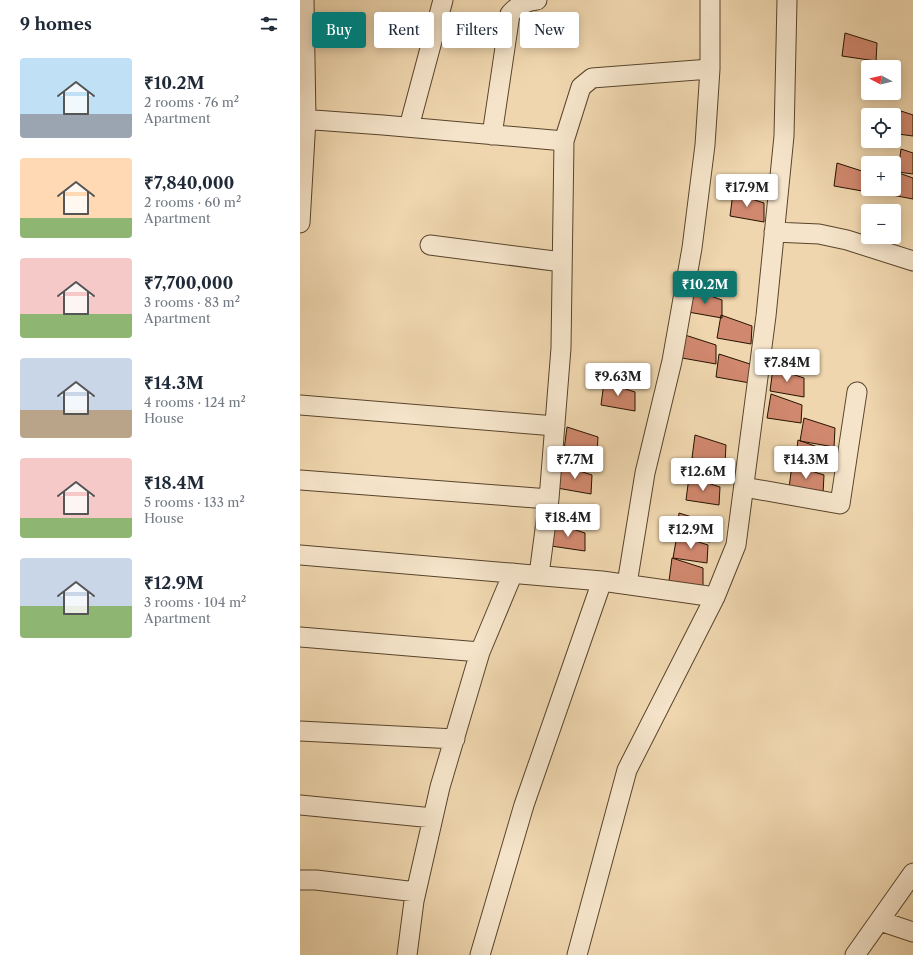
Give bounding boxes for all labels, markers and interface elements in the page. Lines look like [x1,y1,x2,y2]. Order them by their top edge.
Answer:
chip: Buy [312,12,366,48]
chip: Rent [374,12,434,48]
chip: Filters [442,12,512,48]
chip: New [520,12,579,48]
icon: filters [258,13,280,35]
text: 9 homes [20,14,92,34]
north arrow [861,60,901,100]
map controls [861,60,901,244]
text: ₹10.2M [144,73,205,93]
icon: home [52,74,100,122]
text: 2 rooms · 76 m² [144,94,239,110]
button: locate [861,108,901,148]
text: Apartment [144,110,211,126]
button: + [861,156,901,196]
text: ₹7,840,000 [144,173,234,193]
icon: home [52,174,100,222]
pin: ₹17.9M [714,174,780,208]
text: ₹17.9M [725,179,769,195]
text: 2 rooms · 60 m² [144,194,241,210]
button: − [861,204,901,244]
text: Apartment [144,210,211,226]
pin: ₹10.2M [672,271,738,305]
text: ₹7,700,000 [144,273,233,293]
icon: home [52,274,100,322]
text: ₹10.2M [682,276,728,292]
text: 3 rooms · 83 m² [144,294,240,310]
text: Apartment [144,310,211,326]
pin: ₹7.84M [754,349,820,383]
text: ₹7.84M [764,354,810,370]
pin: ₹9.63M [585,363,651,397]
text: ₹9.63M [594,368,642,384]
text: ₹14.3M [144,373,204,393]
icon: home [52,374,100,422]
text: 4 rooms · 124 m² [144,394,246,410]
text: House [144,410,184,426]
pin: ₹7.7M [547,446,603,480]
pin: ₹14.3M [773,446,839,480]
text: ₹7.7M [556,451,594,467]
text: ₹14.3M [783,451,829,467]
pin: ₹12.6M [670,458,736,492]
text: ₹12.6M [680,463,726,479]
text: ₹18.4M [144,473,205,493]
icon: home [52,474,100,522]
text: 5 rooms · 133 m² [144,494,245,510]
pin: ₹18.4M [535,504,601,538]
text: ₹18.4M [545,509,591,525]
text: House [144,510,184,526]
pin: ₹12.9M [658,516,724,550]
text: ₹12.9M [668,521,714,537]
text: ₹12.9M [144,573,204,593]
icon: home [52,574,100,622]
text: 3 rooms · 104 m² [144,594,246,610]
text: Apartment [144,610,211,626]

